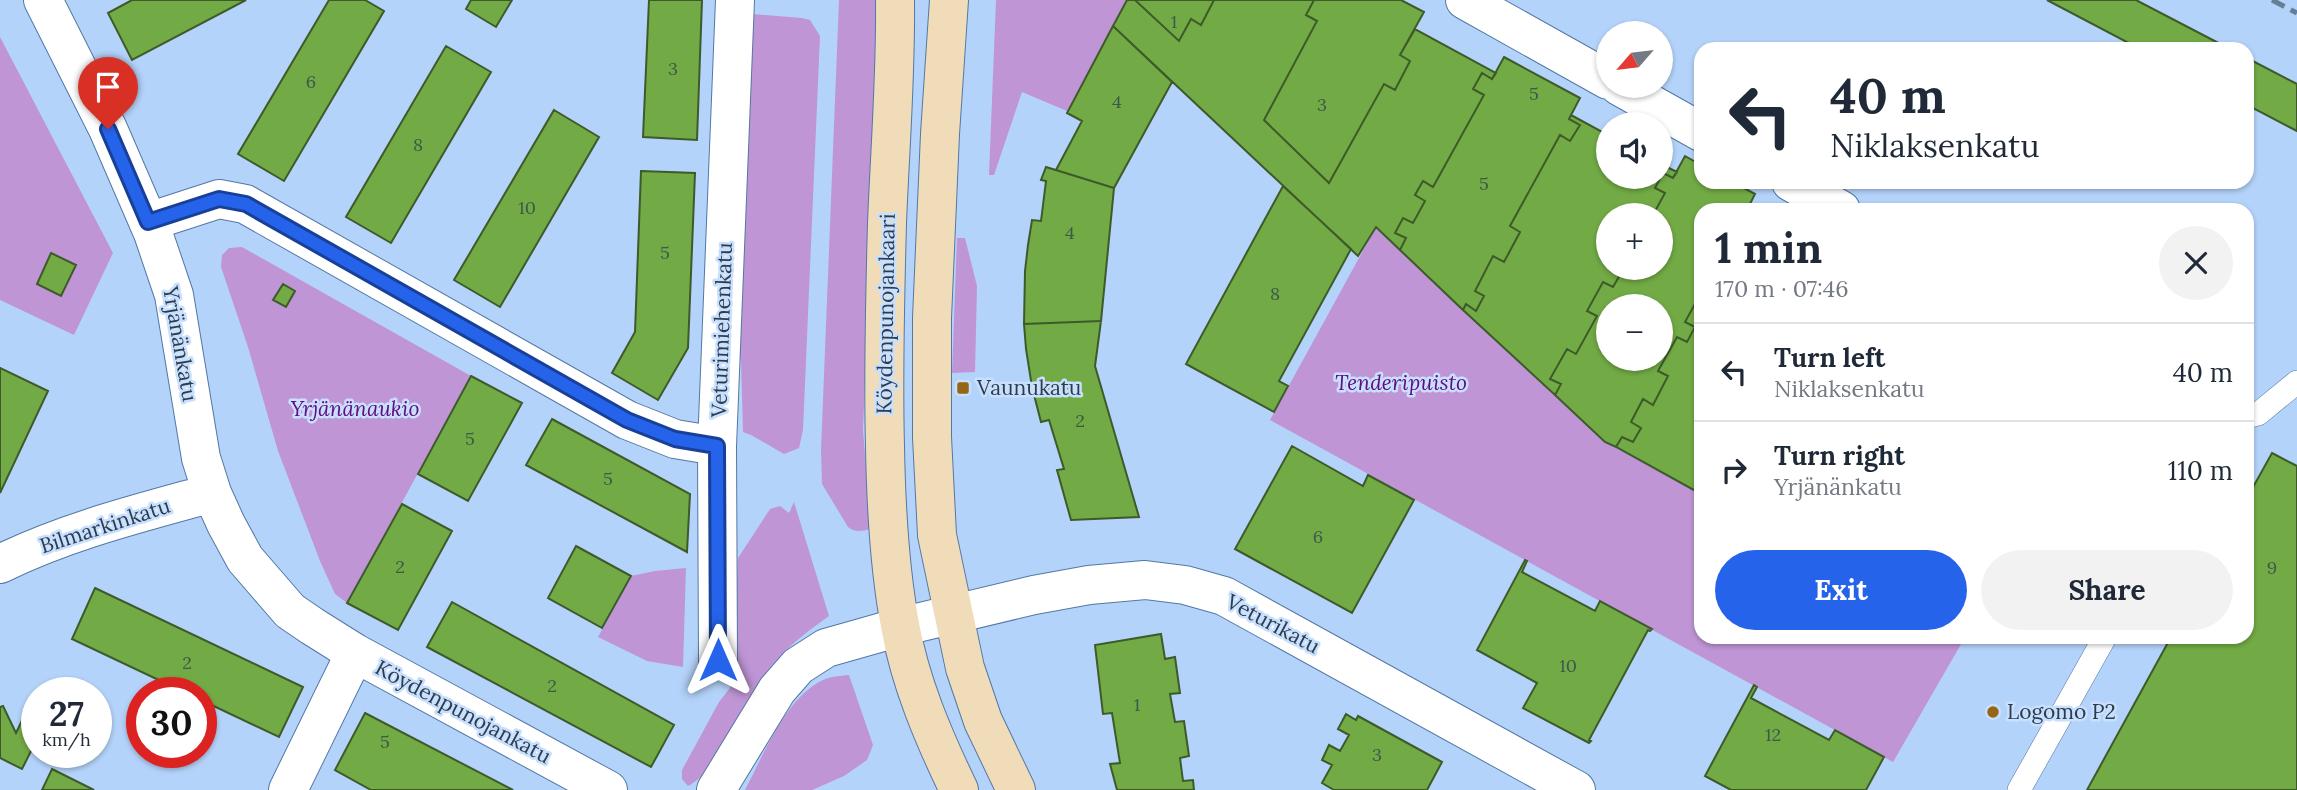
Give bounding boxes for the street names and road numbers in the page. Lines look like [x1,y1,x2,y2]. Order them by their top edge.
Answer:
street label: Köydenpunojankaari [870,213,901,415]
street label: Veturimiehenkatu [705,242,738,419]
street label: Yrjänänkatu [157,283,204,404]
street label: Bilmarkinkatu [36,492,174,559]
street label: Veturikatu [1221,587,1325,660]
street label: Köydenpunojankatu [371,654,556,769]

